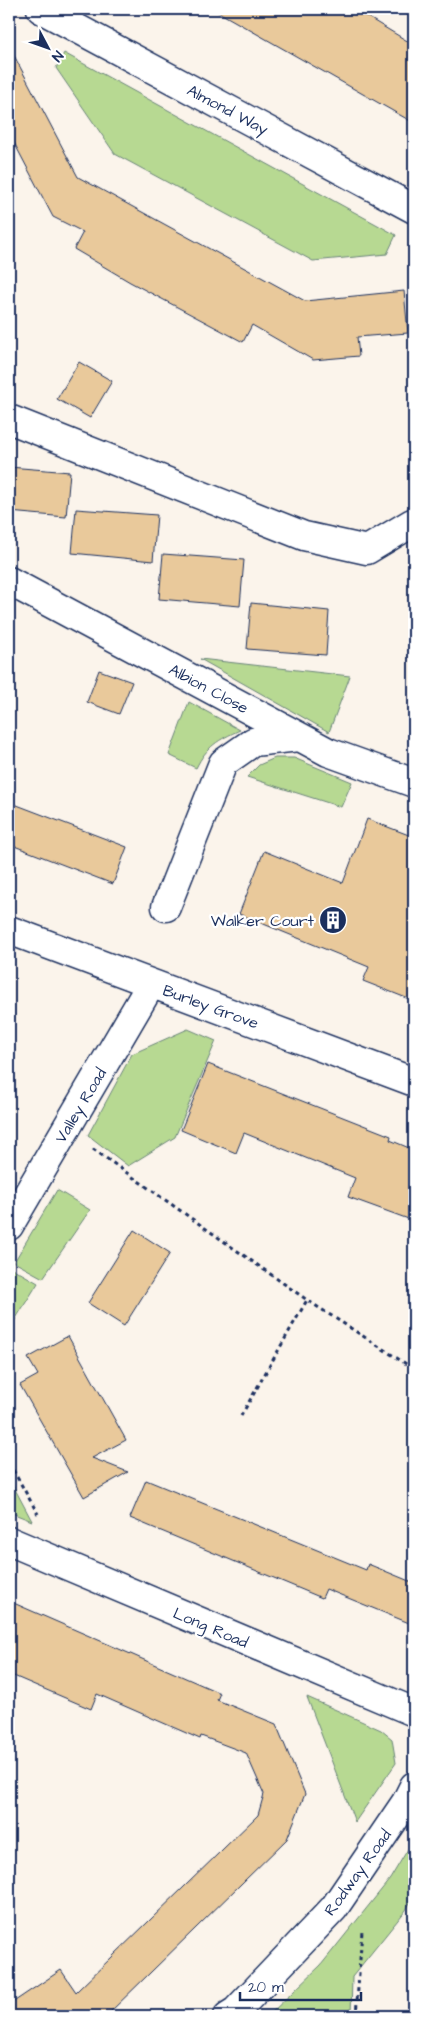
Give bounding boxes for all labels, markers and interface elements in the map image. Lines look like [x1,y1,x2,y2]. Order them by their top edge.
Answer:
north arrow [22,22,72,72]
text: N [46,46,67,66]
street label: Almond Way [183,79,272,141]
street label: Albion Close [165,659,252,719]
building icon: Walker Court [318,905,348,935]
place label: Walker Court [211,910,315,932]
street label: Burley Grove [159,979,262,1036]
street label: Valley Road [50,1064,113,1148]
street label: Long Road [169,1602,251,1654]
street label: Rodway Road [319,1825,397,1921]
scale bar [240,1970,362,2002]
text: 20 m [248,1977,284,1998]

